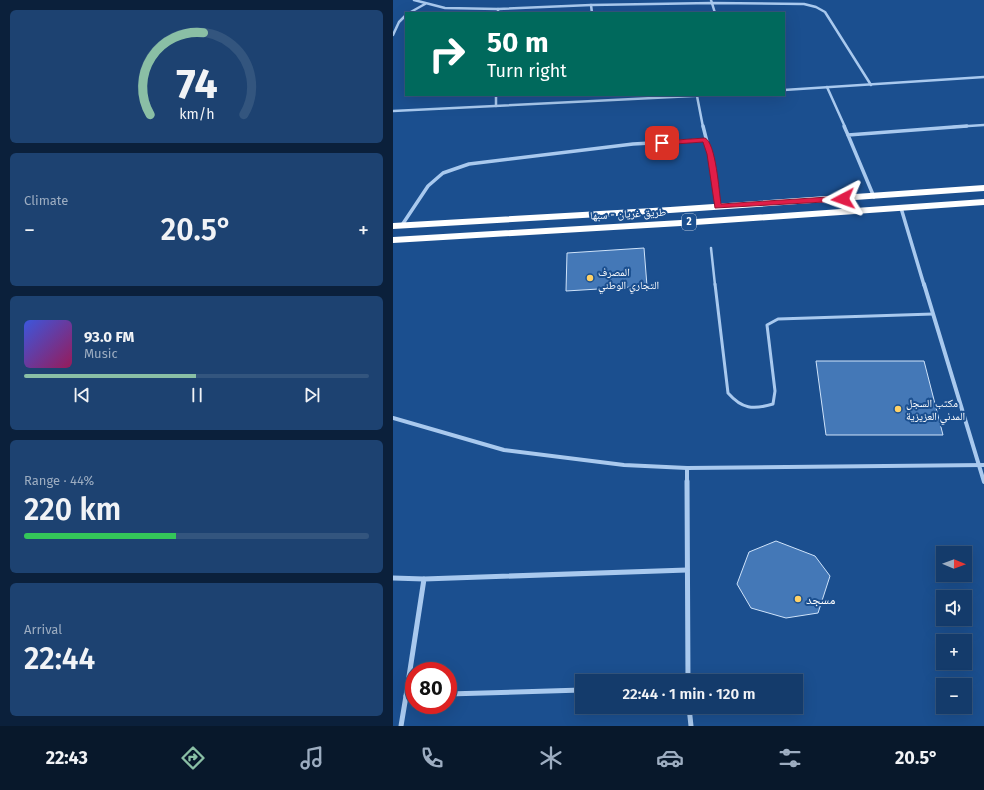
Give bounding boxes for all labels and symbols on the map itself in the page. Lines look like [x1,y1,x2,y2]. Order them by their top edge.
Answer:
pin [645,126,679,160]
position arrow [822,178,864,220]
street label: طريق غريان - سبها [590,206,666,222]
road number: 2 [682,214,696,230]
place label: المصرف التجاري الوطني [598,266,659,293]
marker: المصرف التجاري الوطني [585,273,595,283]
place label: مكتب السجل المدني العزيزية [906,397,965,424]
marker: مكتب السجل المدني العزيزية [893,404,903,414]
north arrow [936,546,972,582]
place label: مسجد [806,592,835,607]
marker: مسجد [793,594,803,604]
speed limit sign: 80 [405,662,457,714]

